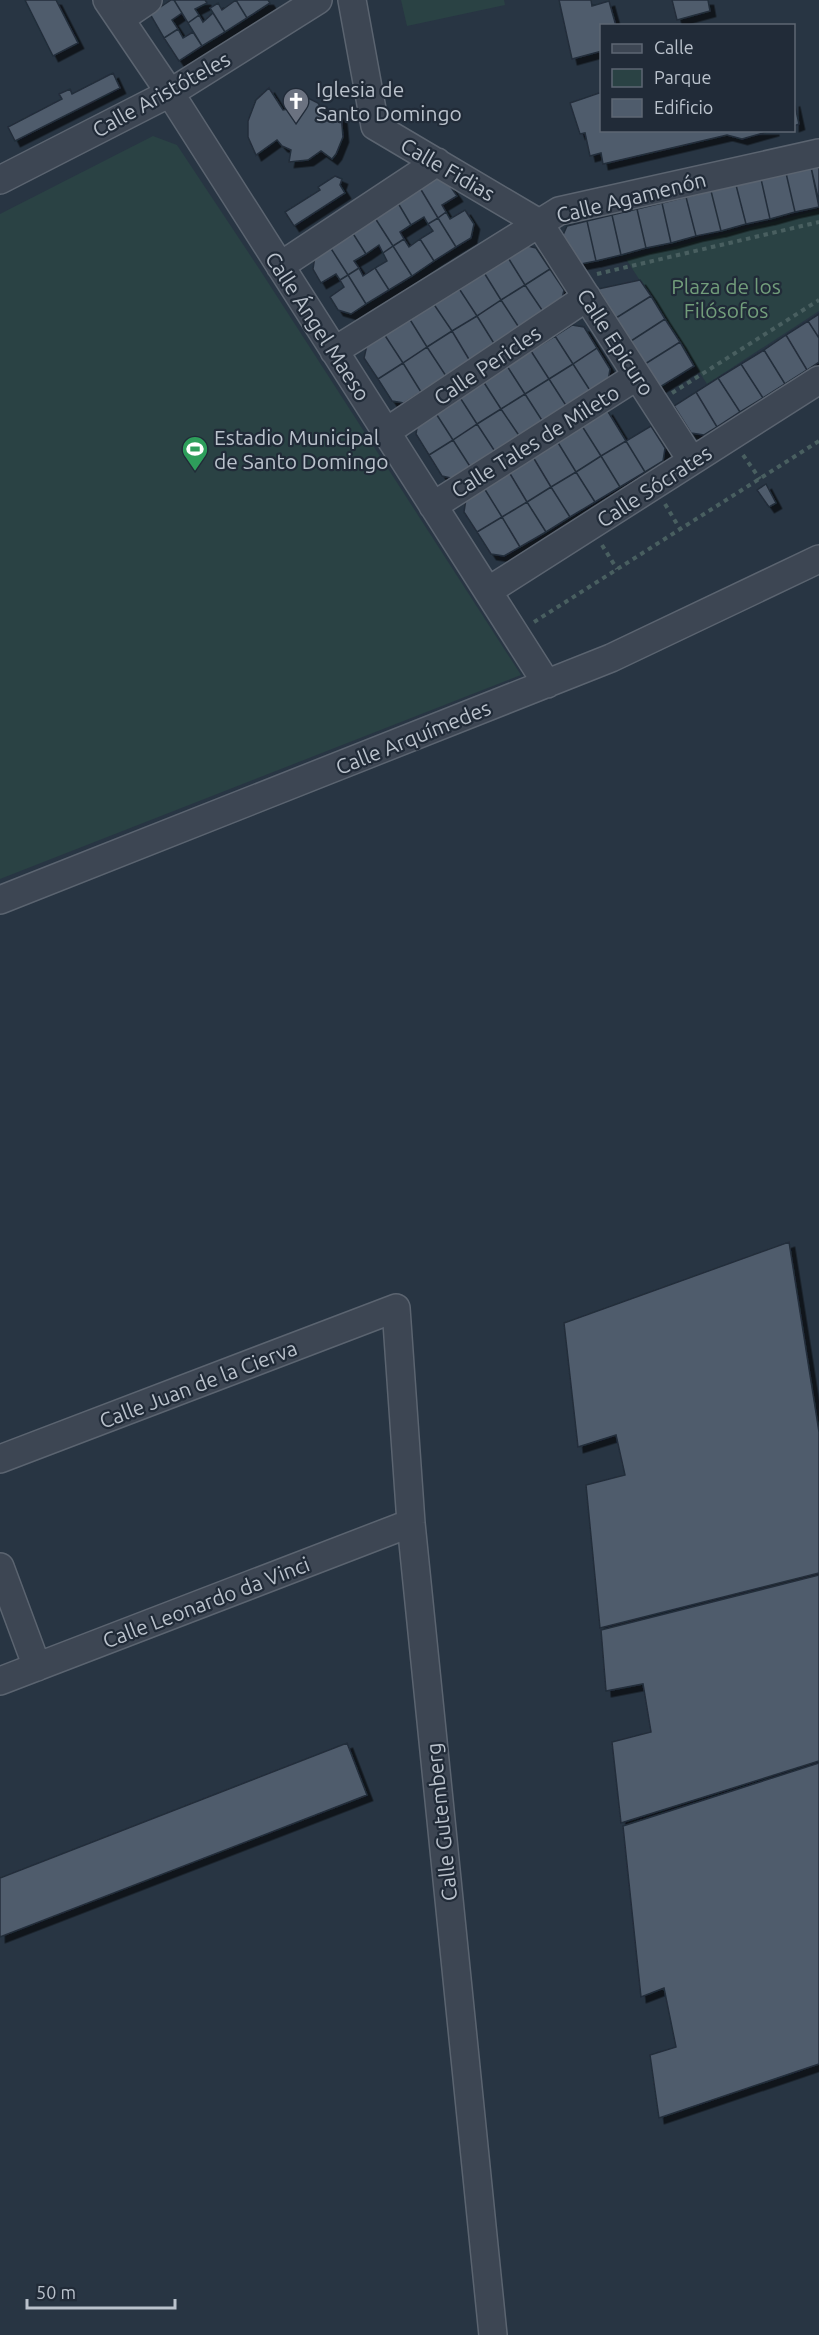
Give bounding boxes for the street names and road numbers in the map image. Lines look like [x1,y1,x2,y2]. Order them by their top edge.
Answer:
street label: Calle Aristóteles [88,46,234,142]
street label: Calle Fidias [397,132,499,206]
street label: Calle Agamenón [554,167,708,227]
street label: Calle Ángel Maeso [261,247,375,405]
street label: Calle Epicuro [573,284,659,400]
street label: Calle Pericles [429,320,545,410]
street label: Calle Tales de Mileto [447,380,623,502]
street label: Calle Sócrates [592,440,716,532]
street label: Calle Arquímedes [332,695,494,779]
street label: Calle Juan de la Cierva [96,1335,300,1433]
street label: Calle Leonardo da Vinci [99,1551,313,1653]
street label: Calle Gutemberg [421,1742,461,1902]

